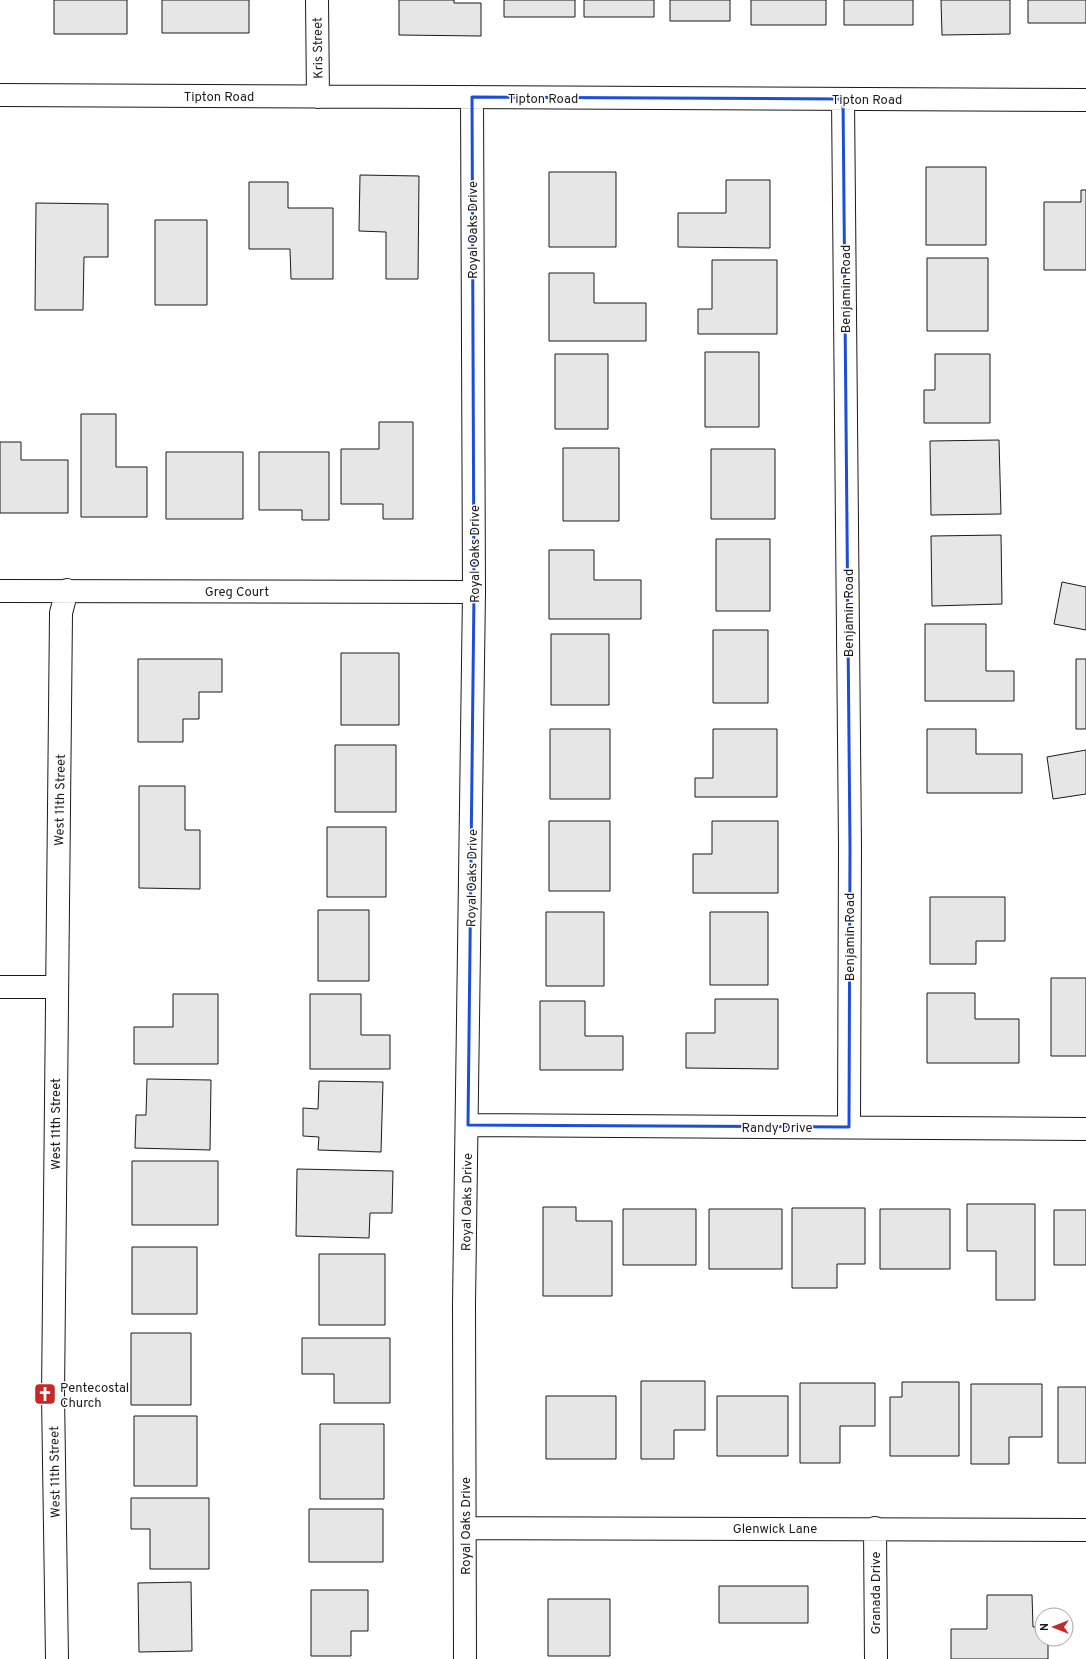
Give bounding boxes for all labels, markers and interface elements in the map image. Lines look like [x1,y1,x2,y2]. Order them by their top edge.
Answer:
street label: Kris Street [310,17,328,79]
street label: Tipton Road [184,90,254,106]
street label: Tipton Road [508,92,578,108]
street label: Tipton Road [832,93,902,109]
street label: Royal Oaks Drive [466,181,482,279]
street label: Benjamin Road [839,245,855,333]
street label: Royal Oaks Drive [468,505,484,603]
street label: Benjamin Road [842,569,858,657]
street label: Greg Court [205,585,269,601]
street label: West 11th Street [52,754,70,846]
street label: Royal Oaks Drive [464,829,482,927]
street label: Benjamin Road [843,893,859,981]
street label: West 11th Street [49,1078,65,1170]
street label: Randy Drive [741,1121,813,1137]
street label: Royal Oaks Drive [459,1153,477,1251]
church icon: Pentecostal Church [32,1381,58,1407]
place label: Pentecostal Church [60,1381,129,1412]
street label: West 11th Street [47,1426,65,1518]
street label: Royal Oaks Drive [459,1477,475,1575]
street label: Glenwick Lane [733,1522,817,1538]
street label: Granada Drive [869,1551,885,1635]
north arrow [1034,1607,1074,1647]
text: N [1038,1623,1052,1631]

